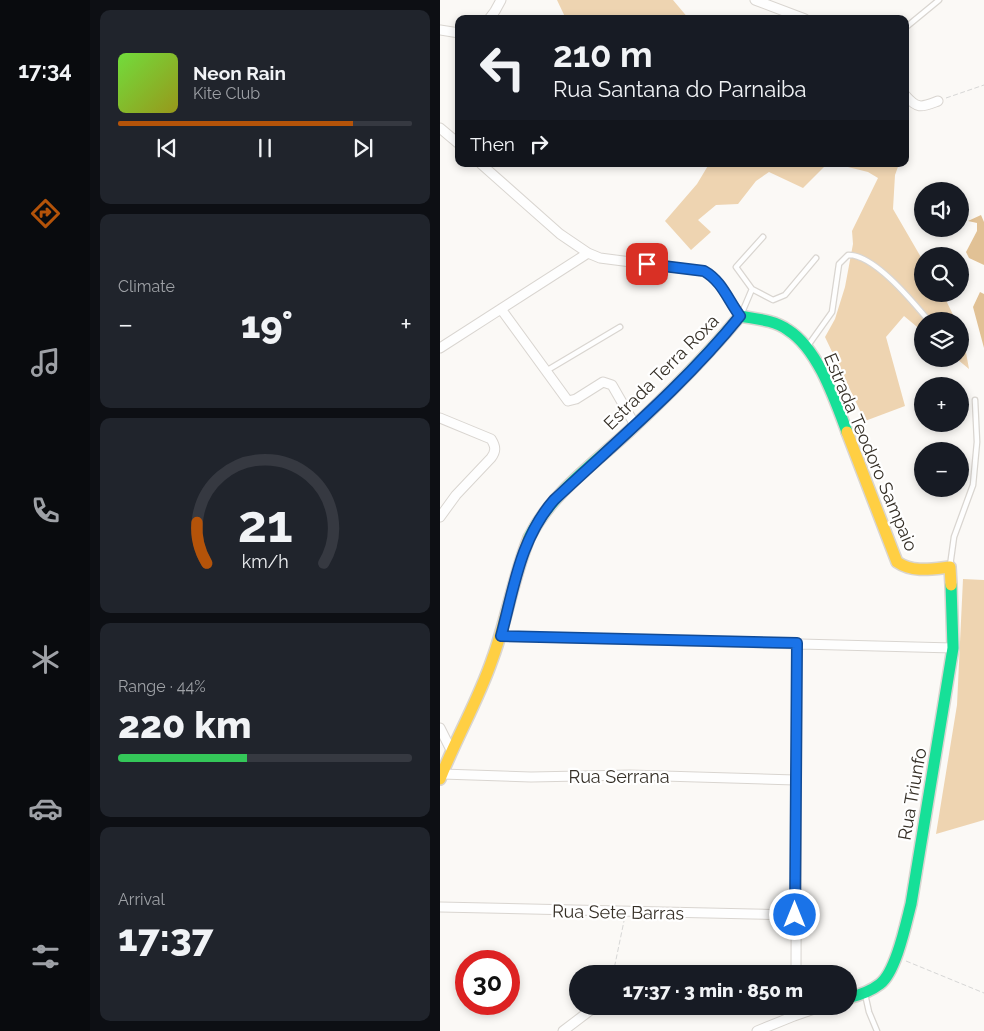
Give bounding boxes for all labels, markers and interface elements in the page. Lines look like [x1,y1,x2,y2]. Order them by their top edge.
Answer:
text: 210 m [553,34,653,75]
icon: left [470,35,535,100]
text: 17:34 [18,57,72,83]
text: Neon Rain [193,62,286,84]
text: Rua Santana do Parnaiba [553,76,807,102]
text: Kite Club [193,84,260,103]
icon: right [525,130,553,158]
text: Then [470,133,515,155]
icon: previous [153,134,181,162]
icon: pause [251,134,279,162]
icon: next [349,134,377,162]
map controls [914,182,969,497]
button: sound [914,182,969,237]
icon: directions [28,196,63,231]
pin [626,243,668,285]
button: search [914,247,969,302]
icon: arrive [633,250,661,278]
text: Climate [118,277,175,296]
text: 19° [241,302,293,347]
text: − [118,308,133,341]
text: + [400,308,412,341]
street label: Estrada Terra Roxa [599,310,723,434]
button: layers [914,312,969,367]
icon: music [28,345,63,380]
street label: Estrada Teodoro Sampaio [820,350,922,554]
button: + [914,377,969,432]
button: − [914,442,969,497]
icon: phone [28,493,63,528]
text: 21 [237,493,293,554]
text: km/h [241,551,289,572]
icon: climate [28,642,63,677]
text: Range · 44% [118,677,206,696]
text: 220 km [118,702,251,747]
street label: Rua Triunfo [894,746,930,842]
street label: Rua Serrana [569,766,669,787]
icon: car [28,791,63,826]
position arrow [768,888,820,940]
text: Arrival [118,890,165,909]
street label: Rua Sete Barras [552,900,684,924]
text: 17:37 [118,915,214,960]
icon: filters [28,939,63,974]
speed limit sign: 30 [455,950,520,1015]
text: 17:37 · 3 min · 850 m [623,979,803,1001]

